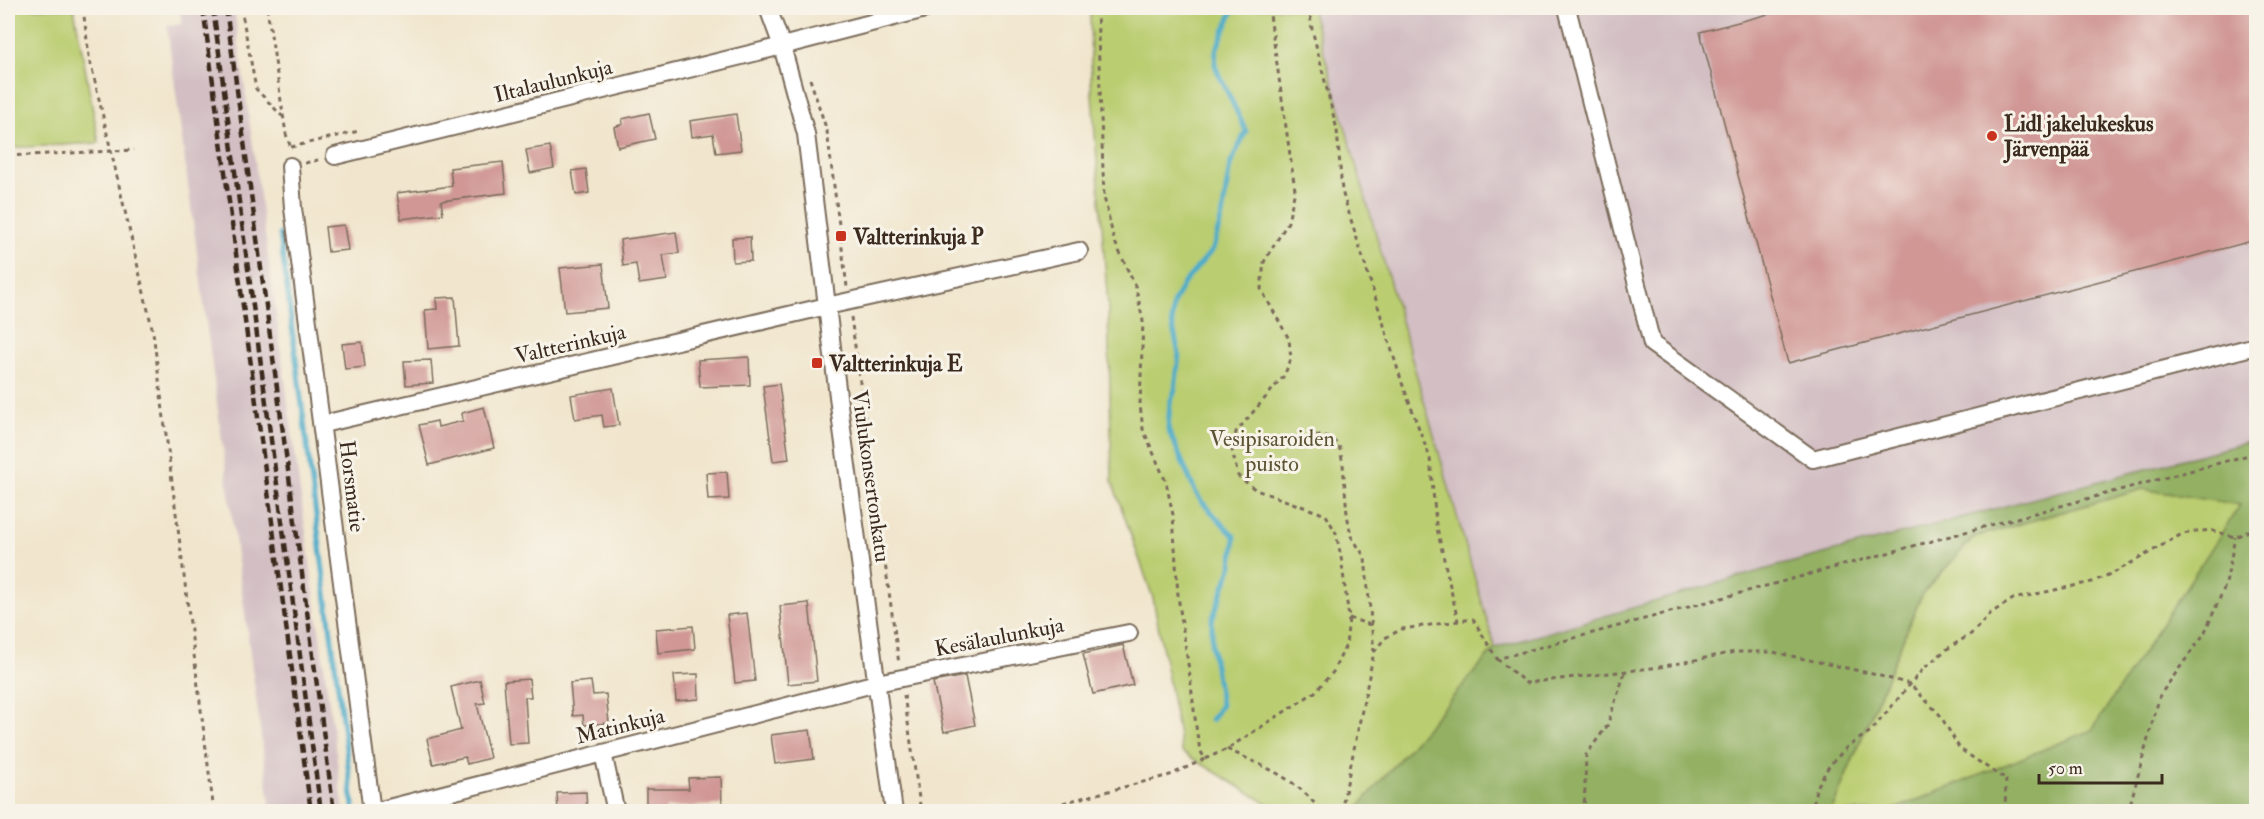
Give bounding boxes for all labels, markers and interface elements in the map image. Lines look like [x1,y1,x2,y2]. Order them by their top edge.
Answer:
street label: Iltalaulunkuja [491,53,616,109]
place label: Lidl jakelukeskus Järvenpää [2003,110,2154,164]
marker: Lidl jakelukeskus Järvenpää [1985,129,1999,143]
place label: Valtterinkuja P [852,223,984,251]
marker: Valtterinkuja P [834,229,848,243]
street label: Valtterinkuja [512,317,629,370]
place label: Valtterinkuja E [828,350,963,378]
marker: Valtterinkuja E [810,356,824,370]
street label: Viulukonsertonkatu [845,388,897,564]
park label: Vesipisaroiden puisto [1209,425,1335,479]
street label: Horsmatie [332,439,372,534]
street label: Kesälaulunkuja [932,611,1067,663]
street label: Matinkuja [573,701,668,750]
scale bar [2039,747,2162,785]
text: 50 m [2048,757,2083,780]

